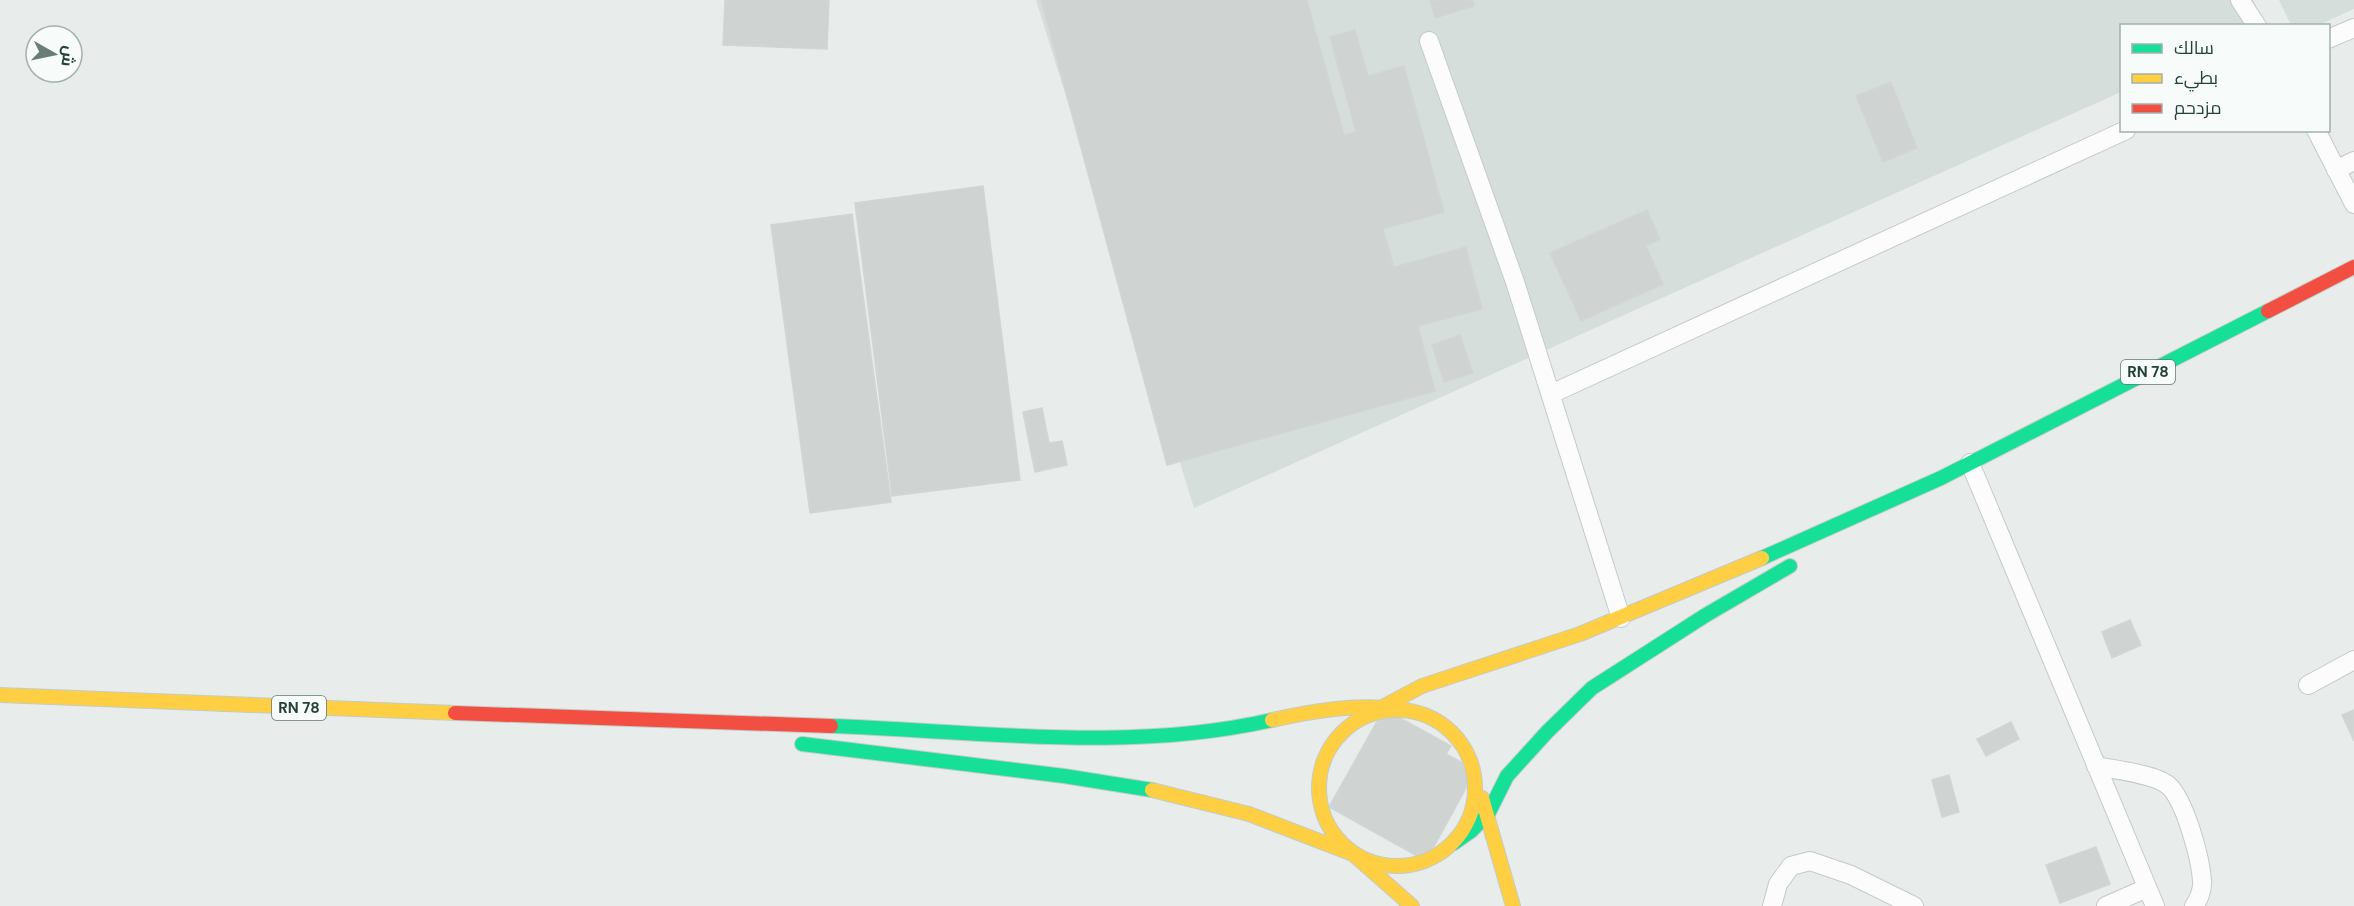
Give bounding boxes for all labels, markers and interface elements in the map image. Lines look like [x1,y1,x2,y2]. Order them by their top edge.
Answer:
north arrow [24,24,84,84]
legend [2120,24,2330,132]
text: سالك [2174,36,2214,60]
text: ش [56,44,80,68]
text: بطيء [2174,66,2218,92]
text: مزدحم [2174,96,2222,120]
road number: RN 78 [2121,360,2175,384]
road number: RN 78 [272,696,326,720]

